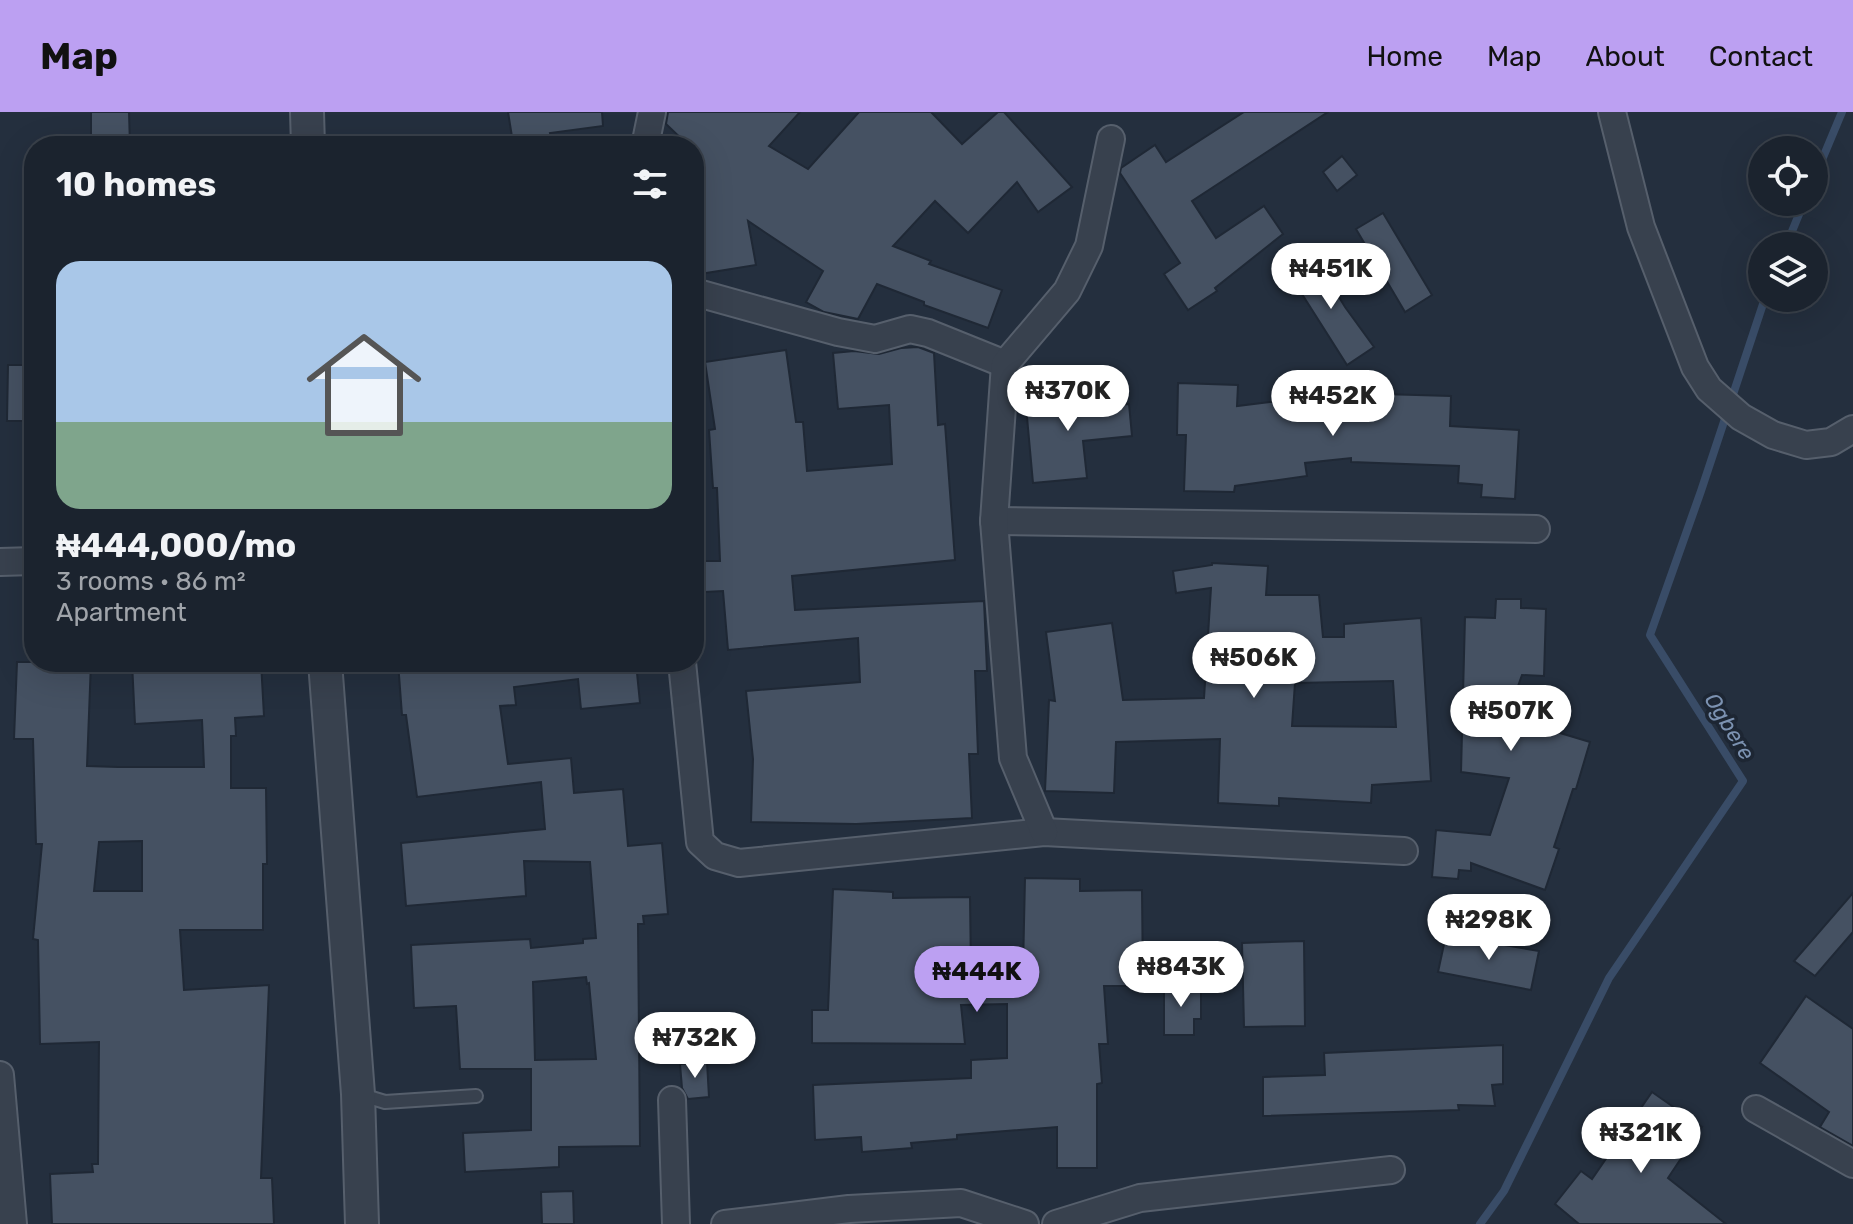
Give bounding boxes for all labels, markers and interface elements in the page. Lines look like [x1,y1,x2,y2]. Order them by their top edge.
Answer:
text: Map [40,33,118,79]
text: Home [1366,40,1443,73]
text: Map [1487,40,1541,73]
text: About [1585,40,1665,73]
text: Contact [1709,40,1813,73]
map controls [1748,136,1828,312]
button: locate [1748,136,1828,216]
icon: filters [628,162,672,206]
text: 10 homes [56,164,216,205]
button: layers [1748,232,1828,312]
pin: ₦451K [1275,243,1387,311]
text: ₦451K [1289,253,1373,284]
icon: home [292,313,436,457]
pin: ₦370K [1012,365,1124,433]
pin: ₦452K [1277,370,1389,438]
text: ₦370K [1025,375,1111,406]
text: ₦452K [1289,380,1377,411]
text: ₦444,000/mo [56,525,296,566]
text: 3 rooms · 86 m² [56,566,246,597]
text: Apartment [56,597,187,628]
pin: ₦506K [1198,632,1310,700]
text: ₦506K [1210,642,1298,673]
pin: ₦507K [1455,685,1567,753]
water label: Ogbere [1699,688,1761,765]
text: ₦507K [1468,695,1554,726]
pin: ₦298K [1433,894,1545,962]
text: ₦298K [1445,904,1533,935]
pin: ₦843K [1125,941,1237,1009]
pin: ₦444K [921,946,1033,1014]
text: ₦843K [1137,951,1225,982]
text: ₦444K [932,956,1022,987]
pin: ₦732K [639,1012,751,1080]
text: ₦732K [653,1022,737,1053]
pin: ₦321K [1585,1107,1697,1175]
text: ₦321K [1600,1117,1682,1148]

